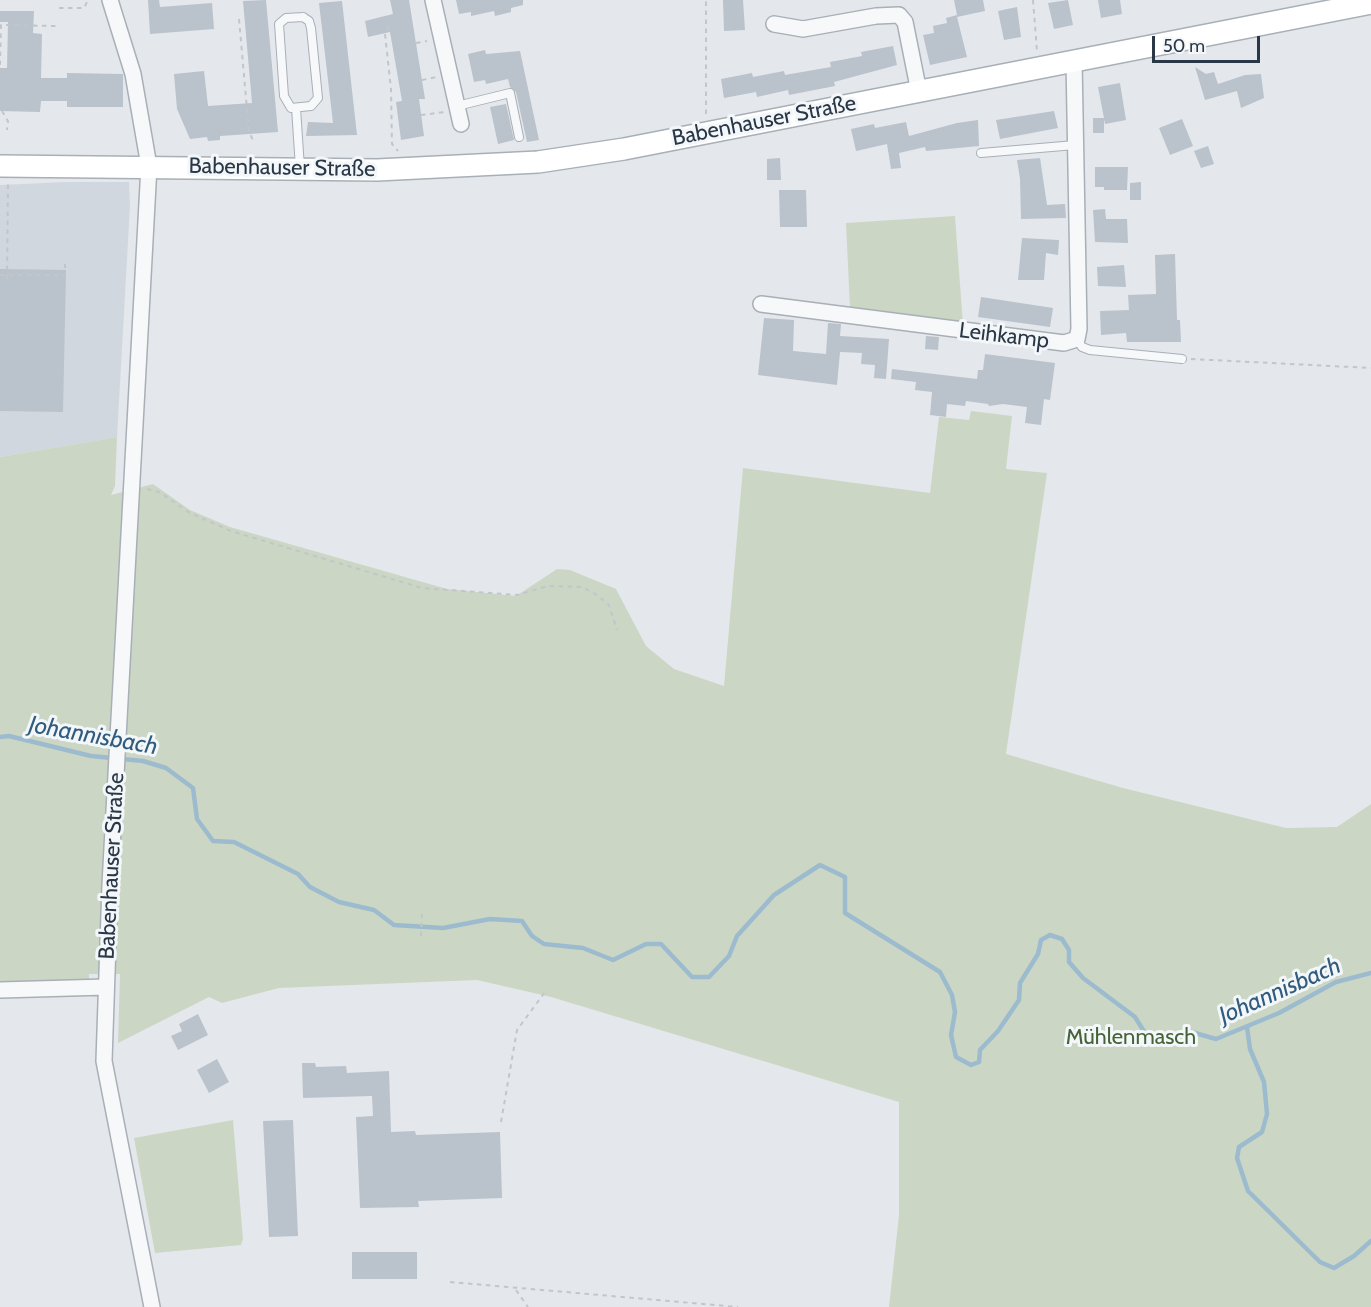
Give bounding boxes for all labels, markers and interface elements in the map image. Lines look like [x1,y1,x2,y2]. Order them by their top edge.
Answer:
scale bar [1155,24,1263,62]
text: 50 m [1163,35,1205,57]
street label: Babenhauser Straße [670,90,858,152]
street label: Babenhauser Straße [188,153,376,183]
street label: Leihkamp [957,317,1051,355]
water label: Johannisbach [26,711,160,761]
street label: Babenhauser Straße [94,772,130,960]
water label: Johannisbach [1215,951,1345,1031]
park label: Mühlenmasch [1066,1025,1196,1051]

